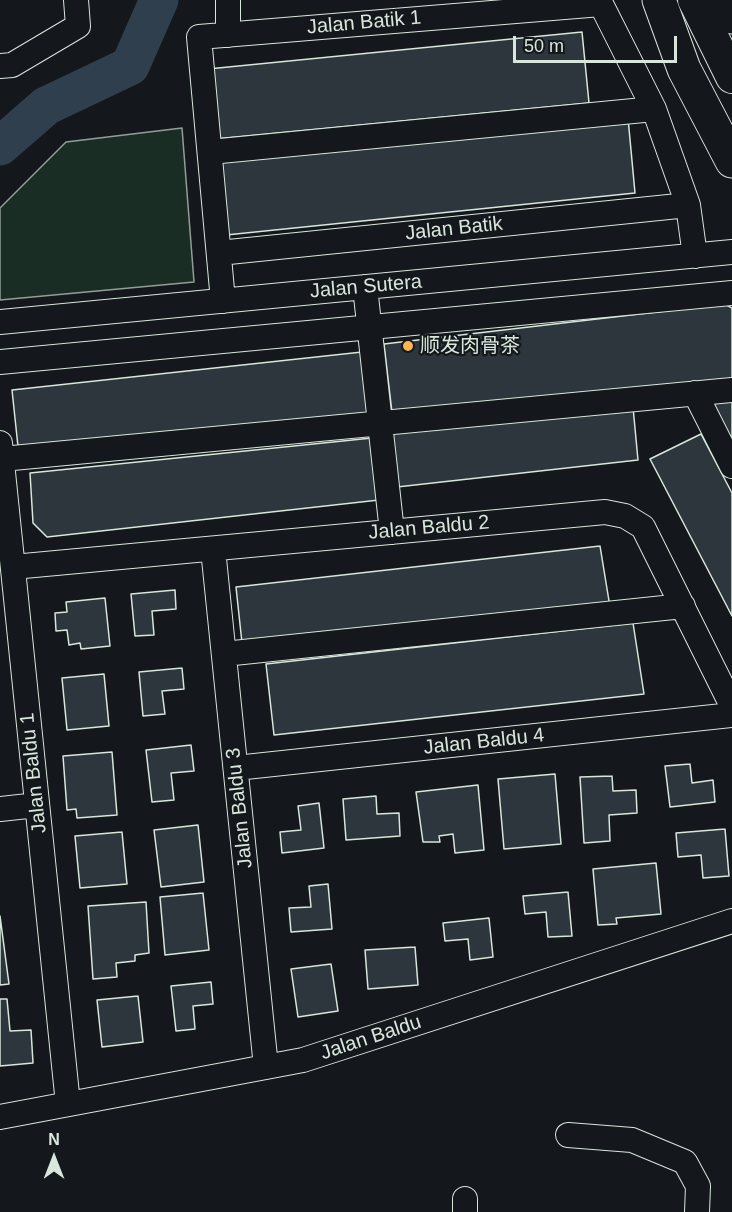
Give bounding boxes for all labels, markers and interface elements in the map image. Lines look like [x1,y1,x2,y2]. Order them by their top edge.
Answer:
street label: Jalan Batik 1 [306,6,422,40]
scale bar [516,24,680,62]
text: 50 m [524,36,564,56]
street label: Jalan Batik [404,212,504,246]
street label: Jalan Sutera [309,270,423,304]
place label: 顺发肉骨茶 [420,334,520,358]
marker: 顺发肉骨茶 [401,339,415,353]
street label: Jalan Baldu 2 [368,511,490,545]
street label: Jalan Baldu 1 [16,711,52,835]
street label: Jalan Baldu 4 [422,724,546,760]
street label: Jalan Baldu 3 [222,746,258,870]
street label: Jalan Baldu [318,1010,424,1066]
north arrow [24,1128,84,1188]
text: N [48,1131,60,1148]

